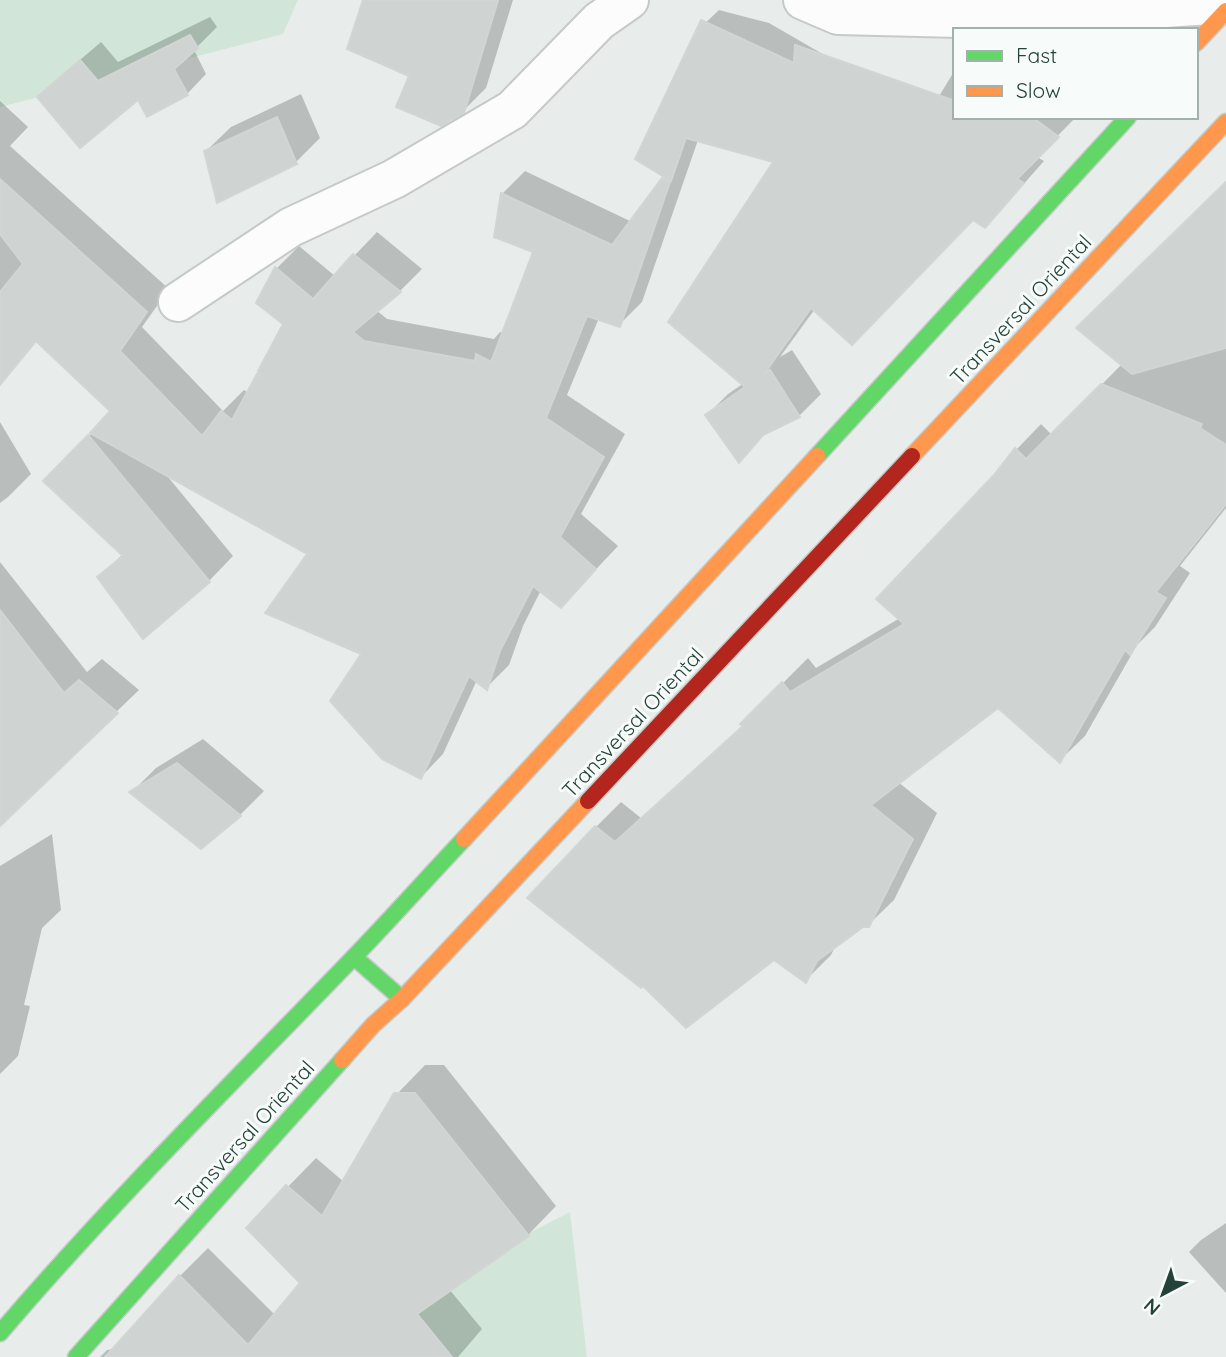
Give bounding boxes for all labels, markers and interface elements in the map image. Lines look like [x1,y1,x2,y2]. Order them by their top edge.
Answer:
legend [953,28,1198,119]
text: Fast [1016,42,1057,68]
text: Slow [1016,77,1061,103]
street label: Transversal Oriental [944,229,1096,390]
street label: Transversal Oriental [556,642,708,803]
street label: Transversal Oriental [169,1055,319,1218]
north arrow [1128,1259,1198,1329]
text: N [1139,1293,1165,1320]

